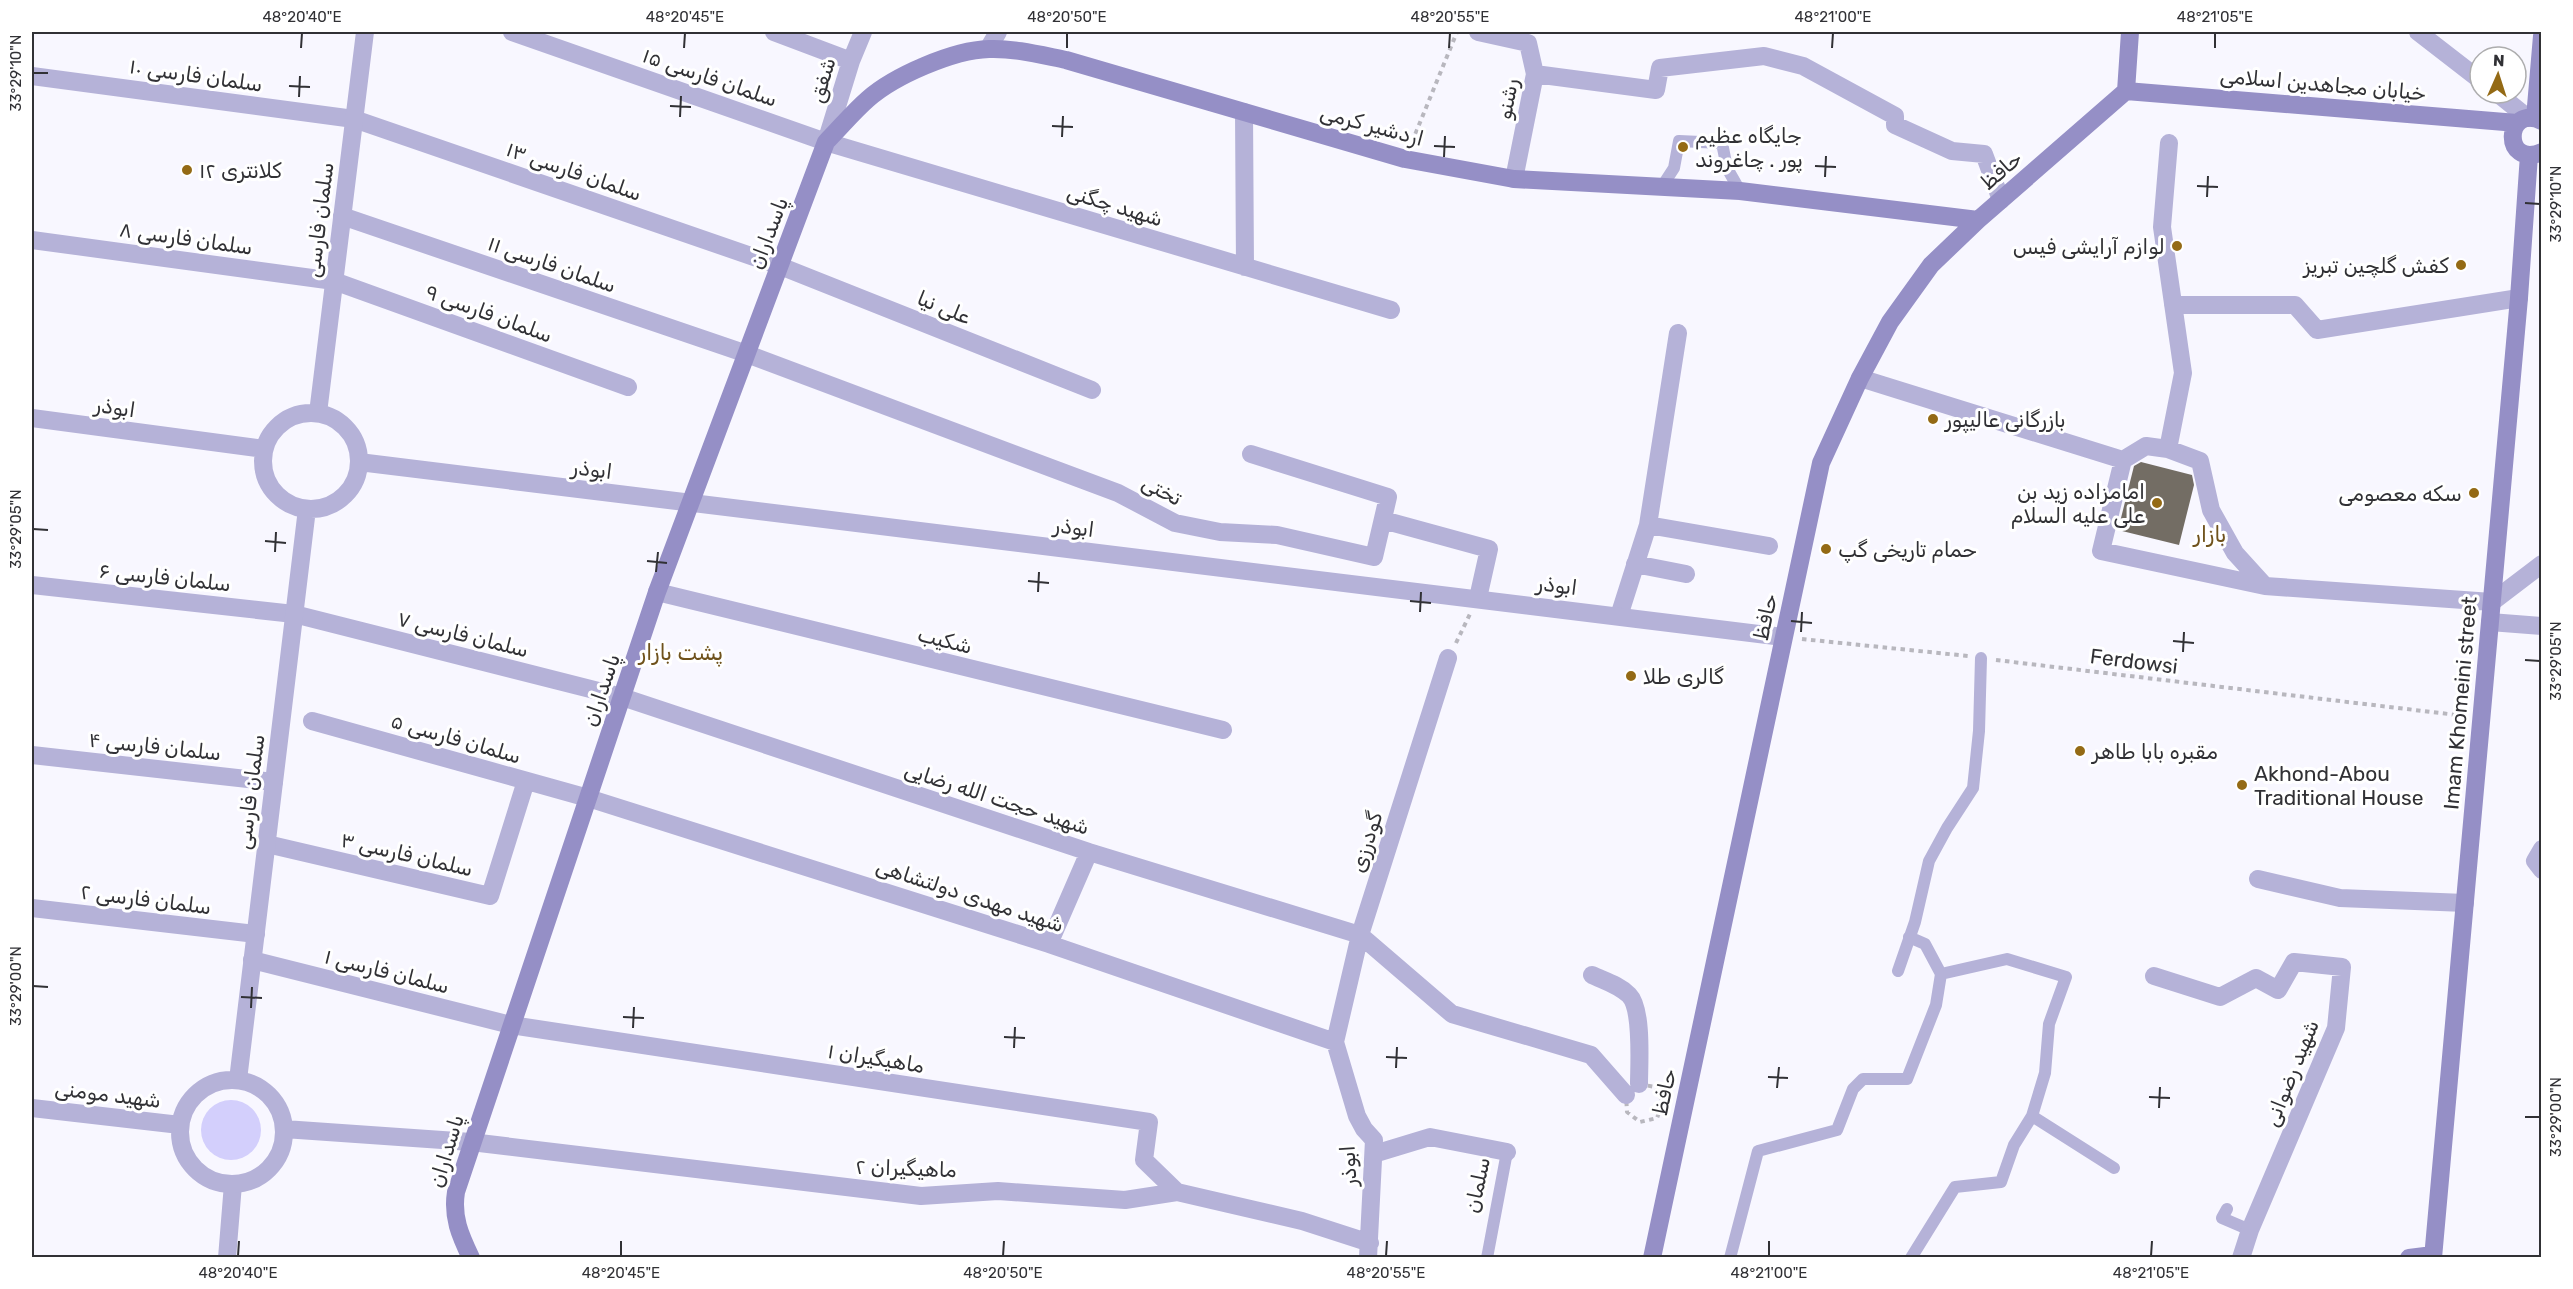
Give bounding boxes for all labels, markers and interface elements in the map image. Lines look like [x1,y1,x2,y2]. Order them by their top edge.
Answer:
text: 48°20'40"E [262,8,342,26]
text: 48°20'45"E [646,8,724,26]
text: 48°20'50"E [1027,8,1107,26]
text: 48°20'55"E [1411,8,1489,26]
text: 48°21'00"E [1795,8,1871,26]
text: 48°21'05"E [2177,8,2253,26]
text: 33°29'10"N [7,35,25,111]
street label: سلمان فارسی ۱۵ [639,42,781,112]
north arrow [2468,45,2528,105]
text: N [2493,51,2505,70]
street label: سلمان فارسی ۱۰ [128,53,264,97]
street label: شفق [803,54,841,106]
street label: خیابان مجاهدین اسلامی [2219,63,2427,105]
street label: رشنو [1491,76,1523,122]
street label: اردشیر کرمی [1317,99,1427,151]
place label: جایگاه عظیم پور . چاغروند [1695,123,1803,174]
street label: سلمان فارسی ۱۳ [503,136,645,206]
marker: جایگاه عظیم پور . چاغروند [1676,140,1690,154]
street label: حافظ [1975,145,2027,195]
place label: کلانتری ۱۲ [199,158,282,183]
street label: سلمان فارسی [300,161,338,279]
marker: کلانتری ۱۲ [180,163,194,177]
text: 33°29'10"N [2547,166,2565,242]
street label: شهید چگنی [1064,179,1166,232]
street label: پاسداران [743,193,795,273]
street label: سلمان فارسی ۸ [118,216,254,260]
street label: سلمان فارسی ۱۱ [485,230,619,298]
place label: لوازم آرایشی فیس [2013,234,2165,260]
marker: لوازم آرایشی فیس [2170,239,2184,253]
place label: کفش گلچین تبریز [2302,253,2450,279]
marker: کفش گلچین تبریز [2454,258,2468,272]
street label: سلمان فارسی ۹ [422,278,556,348]
street label: علی نیا [914,285,974,329]
street label: ابوذر [91,392,137,422]
place label: بازرگانی عالیپور [1943,407,2066,434]
marker: بازرگانی عالیپور [1926,412,1940,426]
street label: ابوذر [568,454,614,484]
street label: تختی [1138,469,1187,511]
place label: امامزاده زید بن علی علیه السلام [2011,479,2145,529]
place label: سکه معصومی [2338,481,2462,506]
marker: سکه معصومی [2467,486,2481,500]
text: 33°29'05"N [7,489,25,569]
marker: امامزاده زید بن علی علیه السلام [2150,496,2164,510]
street label: ابوذر [1050,512,1096,542]
district label: بازار [2191,521,2227,548]
place label: حمام تاریخی گپ [1838,537,1977,564]
marker: حمام تاریخی گپ [1819,542,1833,556]
street label: سلمان فارسی ۶ [98,558,232,596]
street label: ابوذر [1533,570,1579,600]
street label: حافظ [1748,592,1782,642]
street label: Imam Khomeini street [2438,595,2482,811]
street label: سلمان فارسی ۷ [395,606,531,662]
street label: شکیب [915,621,975,659]
text: 33°29'05"N [2547,621,2565,701]
district label: پشت بازار [637,639,723,667]
street label: Ferdowsi [2089,643,2179,679]
street label: پاسداران [577,650,627,730]
place label: گالری طلا [1643,664,1724,689]
marker: گالری طلا [1624,669,1638,683]
street label: سلمان فارسی ۵ [388,707,524,769]
street label: سلمان فارسی ۴ [88,727,222,765]
street label: سلمان فارسی [231,733,269,851]
place label: مقبره بابا طاهر [2090,739,2218,764]
marker: مقبره بابا طاهر [2073,744,2087,758]
street label: شهید حجت الله رضایی [901,756,1093,840]
place label: Akhond-Abou Traditional House [2254,761,2424,810]
marker: Akhond-Abou Traditional House [2235,778,2249,792]
street label: گودرزی [1344,808,1388,876]
street label: سلمان فارسی ۳ [338,827,476,881]
street label: شهید مهدی دولتشاهی [873,853,1067,938]
street label: سلمان فارسی ۲ [79,879,213,919]
street label: سلمان فارسی ۱ [322,943,452,999]
text: 33°29'00"N [7,946,25,1026]
street label: شهید رضوانی [2258,1016,2324,1130]
street label: ماهیگیران ۱ [826,1038,926,1078]
street label: حافظ [1647,1067,1681,1117]
street label: شهید مومنی [53,1075,163,1113]
text: 33°29'00"N [2547,1077,2565,1157]
street label: پاسداران [423,1111,471,1191]
street label: ابوذر [1334,1145,1362,1189]
street label: ماهیگیران ۲ [855,1154,957,1182]
street label: سلمان [1459,1155,1495,1215]
text: 48°20'40"E [198,1264,278,1282]
text: 48°20'45"E [582,1264,660,1282]
text: 48°20'50"E [963,1264,1043,1282]
text: 48°20'55"E [1347,1264,1425,1282]
text: 48°21'00"E [1731,1264,1807,1282]
text: 48°21'05"E [2113,1264,2189,1282]

